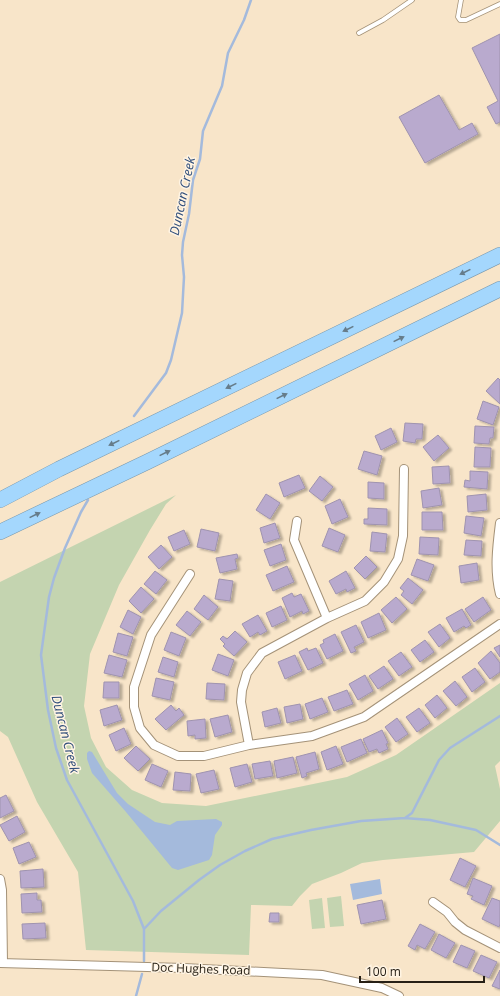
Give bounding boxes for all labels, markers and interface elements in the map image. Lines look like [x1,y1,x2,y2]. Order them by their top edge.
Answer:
water label: Duncan Creek [165,154,199,237]
one-way arrow [459,269,471,275]
one-way arrow [343,326,354,332]
one-way arrow [393,336,404,342]
one-way arrow [226,383,237,389]
one-way arrow [276,393,288,399]
one-way arrow [109,440,120,446]
one-way arrow [159,450,171,456]
one-way arrow [30,512,41,518]
water label: Duncan Creek [48,693,85,776]
street label: Doc Hughes Road [151,958,251,979]
scale bar [360,958,484,984]
text: 100 m [366,963,401,980]

